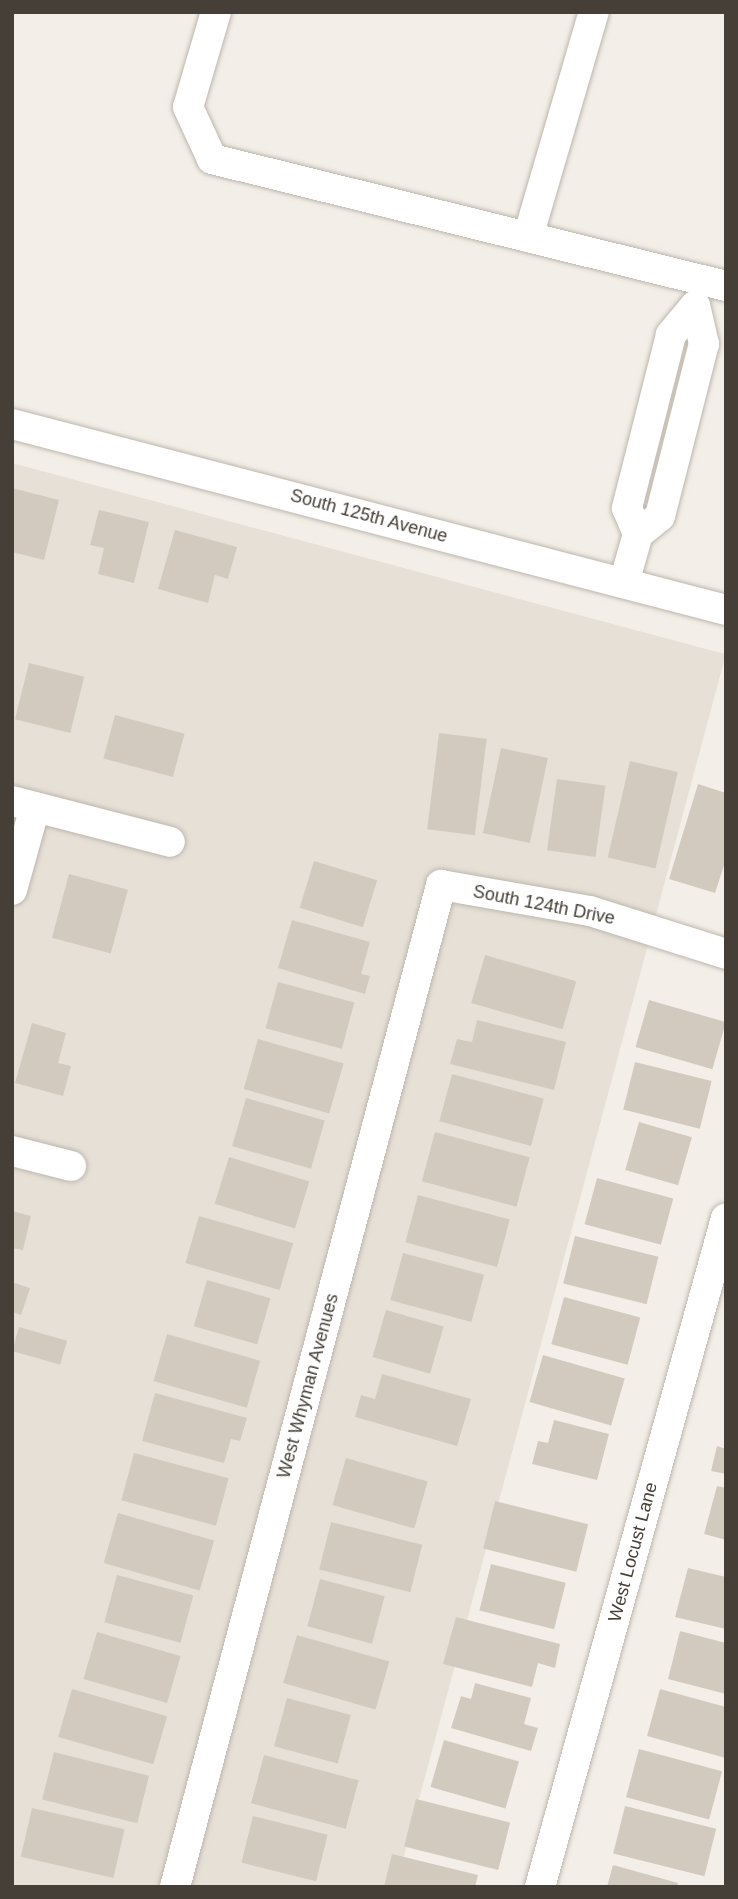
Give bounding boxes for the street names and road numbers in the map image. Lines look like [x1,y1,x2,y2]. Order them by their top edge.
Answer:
street label: South 125th Avenue [288,484,450,548]
street label: South 124th Drive [471,881,617,929]
street label: West Whyman Avenues [273,1291,343,1481]
street label: West Locust Lane [604,1480,662,1624]

